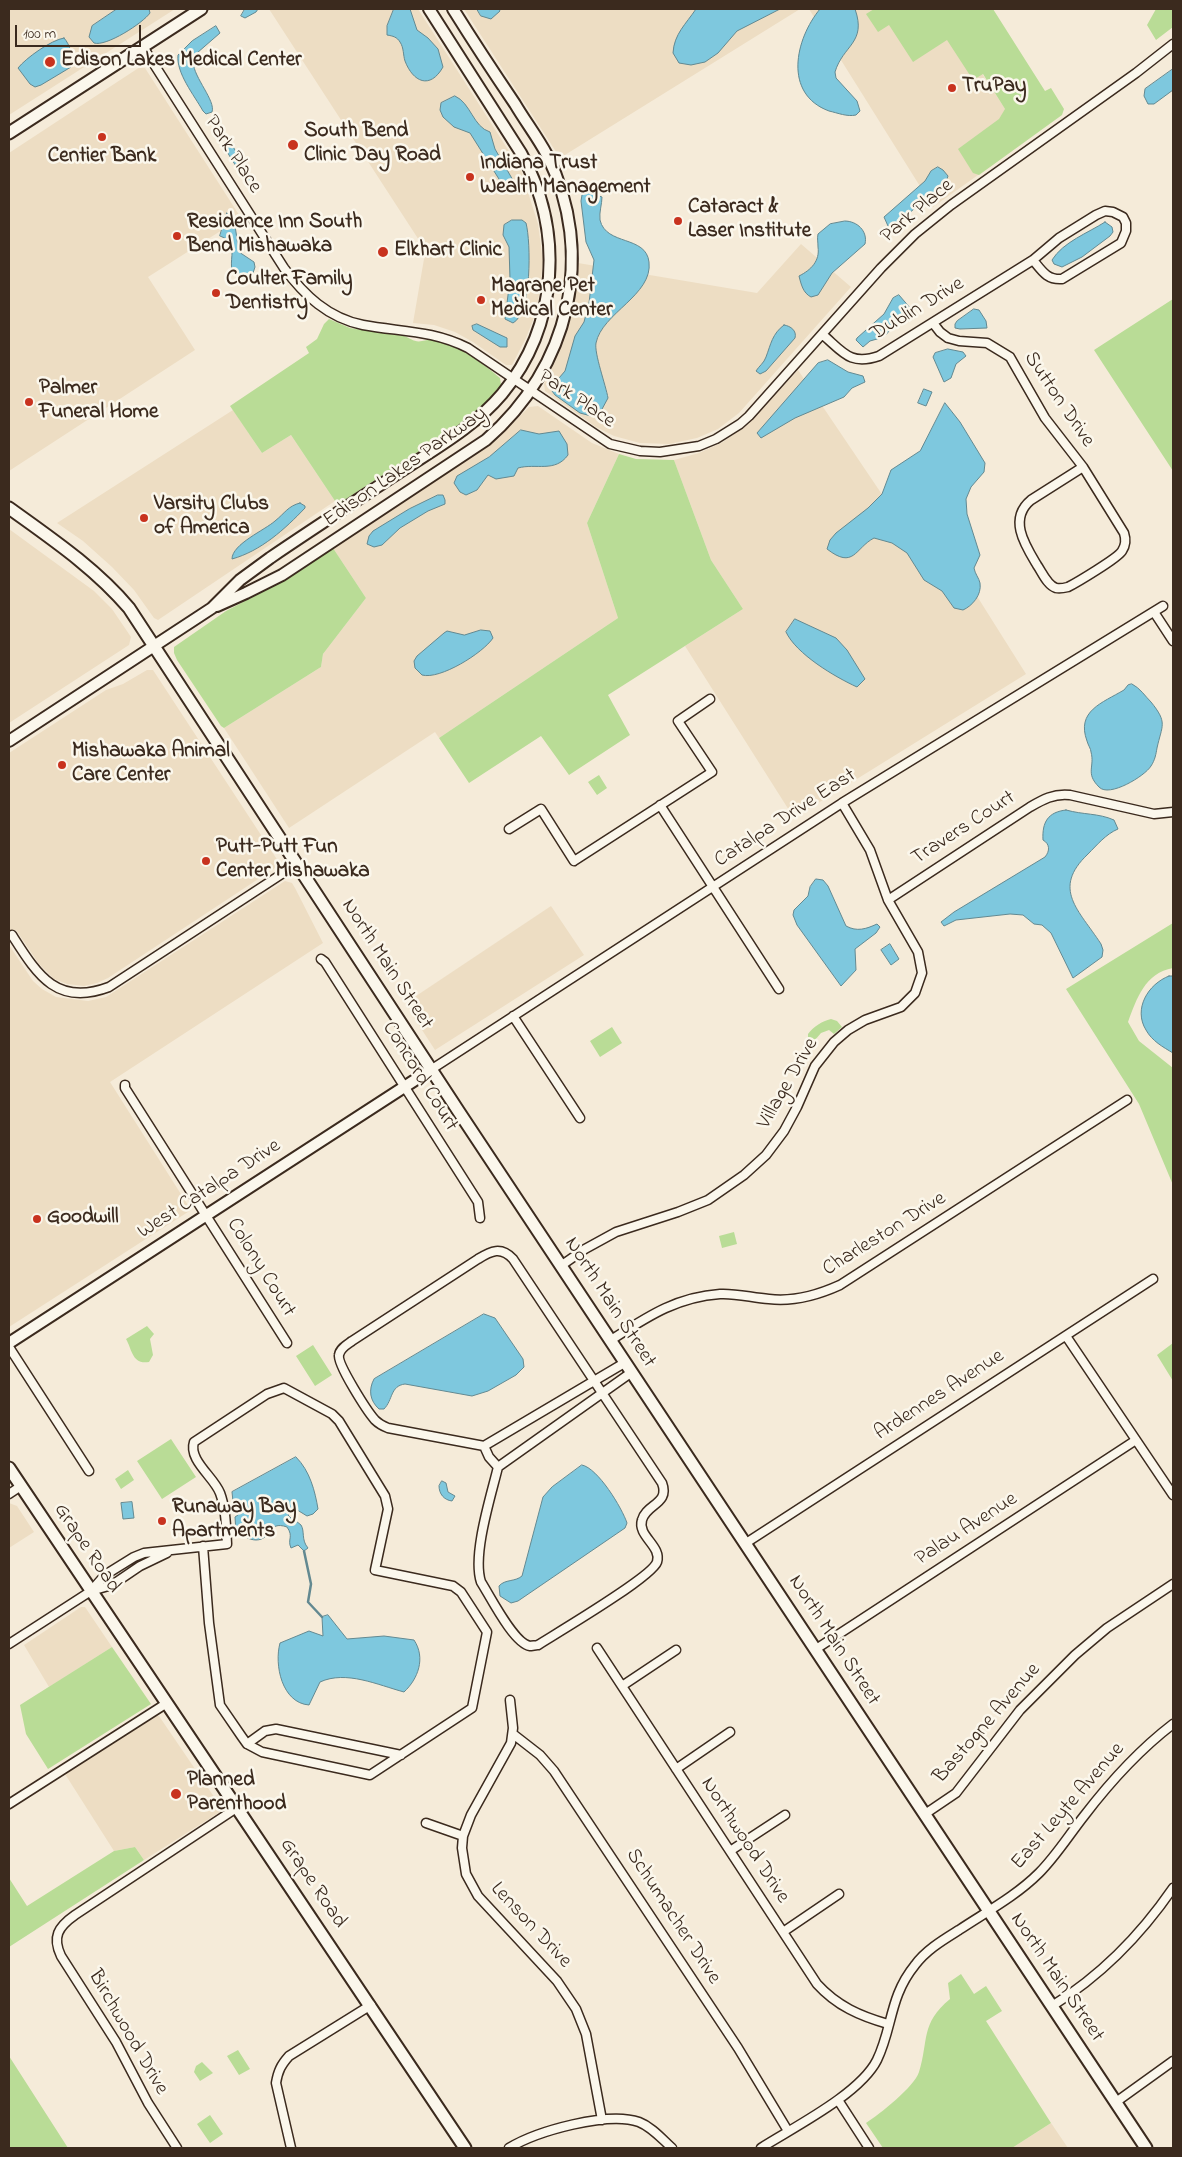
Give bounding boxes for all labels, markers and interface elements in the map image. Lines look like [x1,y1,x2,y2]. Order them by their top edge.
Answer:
scale bar [18,15,144,47]
text: 100 m [23,23,56,45]
place label: Edison Lakes Medical Center [61,49,302,75]
marker: Edison Lakes Medical Center [43,55,57,69]
place label: TruPay [962,75,1026,101]
marker: TruPay [946,82,958,94]
street label: Park Place [198,111,266,199]
place label: South Bend Clinic Day Road [304,120,441,170]
marker: Centier Bank [96,131,108,143]
marker: South Bend Clinic Day Road [286,138,300,152]
place label: Centier Bank [48,145,156,171]
place label: Indiana Trust Wealth Management [480,152,651,202]
marker: Indiana Trust Wealth Management [464,171,476,183]
street label: Park Place [876,174,960,250]
place label: Cataract & Laser Institute [688,196,811,246]
place label: Residence Inn South Bend Mishawaka [187,211,362,261]
marker: Cataract & Laser Institute [672,215,684,227]
marker: Residence Inn South Bend Mishawaka [171,230,183,242]
place label: Elkhart Clinic [394,239,502,265]
marker: Elkhart Clinic [376,245,390,259]
place label: Coulter Family Dentistry [226,268,352,318]
street label: Dublin Drive [867,272,969,348]
place label: Magrane Pet Medical Center [491,275,612,325]
marker: Coulter Family Dentistry [210,287,222,299]
marker: Magrane Pet Medical Center [475,294,487,306]
street label: Sutton Drive [1017,347,1099,453]
street label: Park Place [533,365,619,435]
place label: Palmer Funeral Home [39,377,158,427]
marker: Palmer Funeral Home [23,396,35,408]
street label: Edison Lakes Parkway [319,402,493,534]
place label: Varsity Clubs of America [154,493,269,543]
marker: Varsity Clubs of America [138,512,150,524]
place label: Mishawaka Animal Care Center [72,740,230,790]
marker: Mishawaka Animal Care Center [56,759,68,771]
street label: Catalpa Drive East [710,764,862,874]
street label: Travers Court [907,786,1021,872]
place label: Putt-Putt Fun Center Mishawaka [216,836,370,886]
marker: Putt-Putt Fun Center Mishawaka [200,855,212,867]
street label: North Main Street [335,895,437,1035]
street label: Concord Court [375,1018,463,1136]
street label: Village Drive [753,1034,825,1134]
street label: West Catalpa Drive [134,1134,286,1246]
street label: Charleston Drive [819,1187,951,1283]
place label: Goodwill [47,1206,118,1232]
marker: Goodwill [31,1213,43,1225]
street label: Colony Court [220,1214,300,1322]
street label: North Main Street [558,1233,660,1373]
street label: Ardennes Avenue [870,1345,1010,1447]
street label: Palau Avenue [911,1488,1023,1572]
place label: Runaway Bay Apartments [172,1496,296,1546]
street label: Grape Road [47,1499,125,1599]
marker: Runaway Bay Apartments [156,1515,168,1527]
street label: North Main Street [782,1571,884,1711]
street label: Bastogne Avenue [929,1659,1047,1789]
street label: East Leyte Avenue [1007,1738,1131,1876]
place label: Planned Parenthood [187,1769,286,1819]
street label: Northwood Drive [694,1773,794,1909]
marker: Planned Parenthood [169,1787,183,1801]
street label: Grape Road [273,1834,351,1934]
street label: Schumacher Drive [619,1844,725,1990]
street label: Lenson Drive [484,1878,576,1974]
street label: North Main Street [1004,1909,1108,2047]
street label: Birchwood Drive [81,1966,173,2100]

